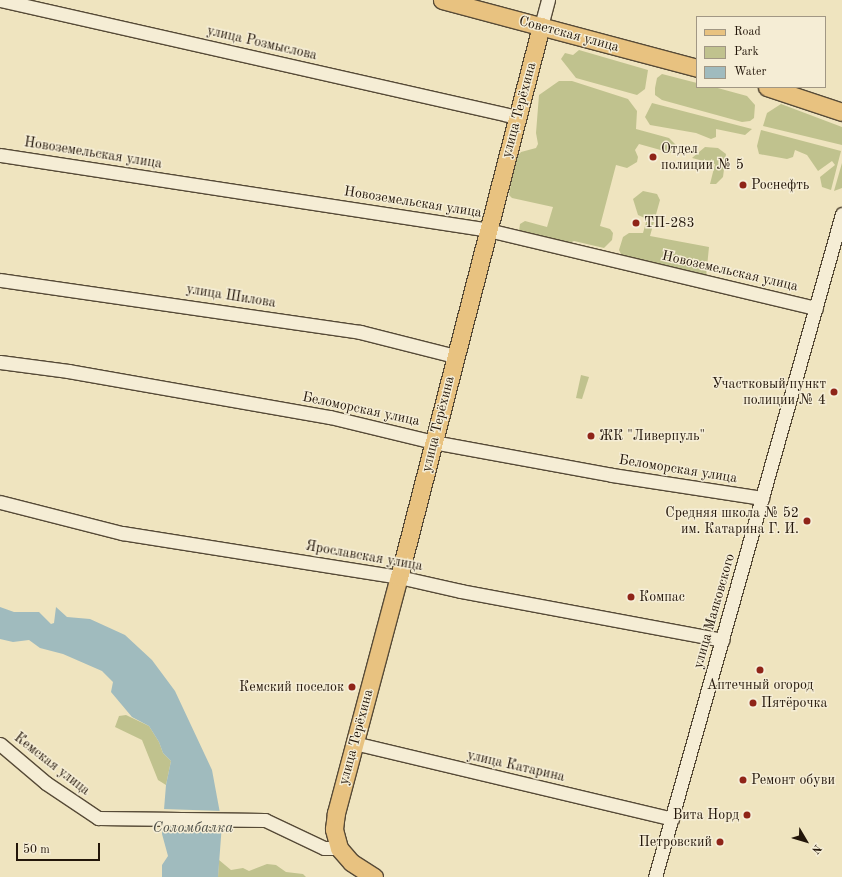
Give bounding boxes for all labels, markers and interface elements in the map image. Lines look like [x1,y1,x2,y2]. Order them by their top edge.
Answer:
street label: Советская улица [517,13,621,55]
legend [696,16,826,88]
street label: улица Розмыслова [205,22,319,64]
text: Road [734,26,761,38]
text: Park [734,46,759,58]
street label: улица Терёхина [498,60,540,160]
text: Water [734,66,766,78]
street label: Новоземельская улица [23,134,163,172]
place label: Отдел полиции № 5 [661,141,744,174]
marker: Отдел полиции № 5 [648,152,658,162]
place label: Роснефть [751,177,809,193]
marker: Роснефть [738,180,748,190]
street label: Новоземельская улица [343,183,483,221]
place label: ТП-283 [644,215,695,231]
marker: ТП-283 [631,218,641,228]
street label: Новоземельская улица [660,247,800,295]
street label: улица Шилова [185,281,277,311]
street label: улица Терёхина [418,374,458,474]
place label: Участковый пункт полиции № 4 [712,376,826,408]
marker: Участковый пункт полиции № 4 [829,387,839,397]
street label: Беломорская улица [301,388,421,430]
place label: ЖК "Ливерпуль" [599,428,705,444]
marker: ЖК "Ливерпуль" [586,431,596,441]
street label: Беломорская улица [618,451,738,487]
place label: Средняя школа № 52 им. Катарина Г. И. [665,505,799,538]
marker: Средняя школа № 52 им. Катарина Г. И. [802,516,812,526]
street label: Ярославская улица [304,537,424,575]
street label: улица Маяковского [690,552,738,670]
place label: Компас [639,589,685,605]
marker: Компас [626,592,636,602]
marker: Аптечный огород [755,665,765,675]
place label: Аптечный огород [707,677,813,693]
place label: Кемский поселок [239,679,344,695]
marker: Кемский поселок [347,682,357,692]
street label: улица Терёхина [335,687,377,787]
place label: Пятёрочка [761,695,827,711]
marker: Пятёрочка [748,698,758,708]
street label: Кемская улица [11,729,93,799]
street label: улица Катарина [466,747,566,785]
place label: Ремонт обуви [751,772,835,788]
marker: Ремонт обуви [738,775,748,785]
place label: Вита Норд [673,807,739,823]
marker: Вита Норд [742,810,752,820]
water label: Соломбалка [153,820,233,838]
north arrow [786,821,826,861]
place label: Петровский [639,834,712,850]
scale bar [18,835,102,861]
marker: Петровский [715,837,725,847]
text: N [809,842,823,855]
text: 50 m [23,844,50,856]

